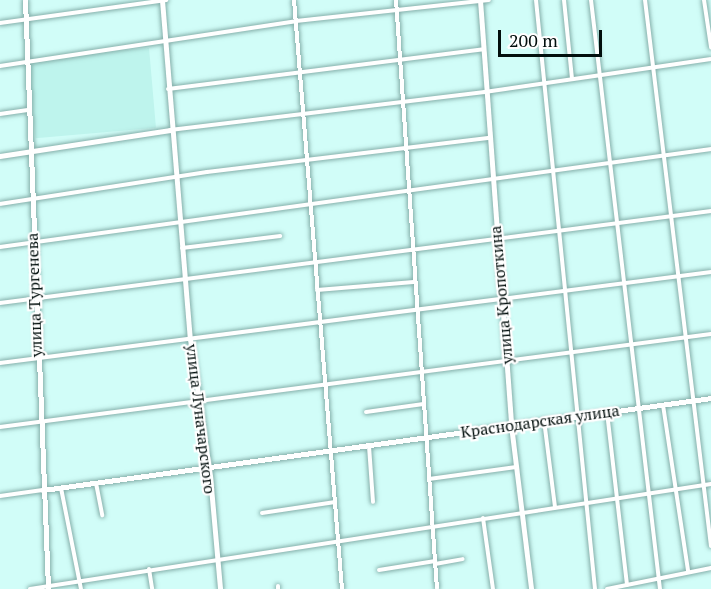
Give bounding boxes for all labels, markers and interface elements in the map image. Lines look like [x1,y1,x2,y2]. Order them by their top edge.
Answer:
scale bar [501,18,604,56]
text: 200 m [509,28,558,52]
street label: улица Кропоткина [485,225,517,365]
street label: улица Тургенева [22,233,46,357]
street label: улица Луначарского [182,343,220,495]
street label: Краснодарская улица [459,400,621,442]

